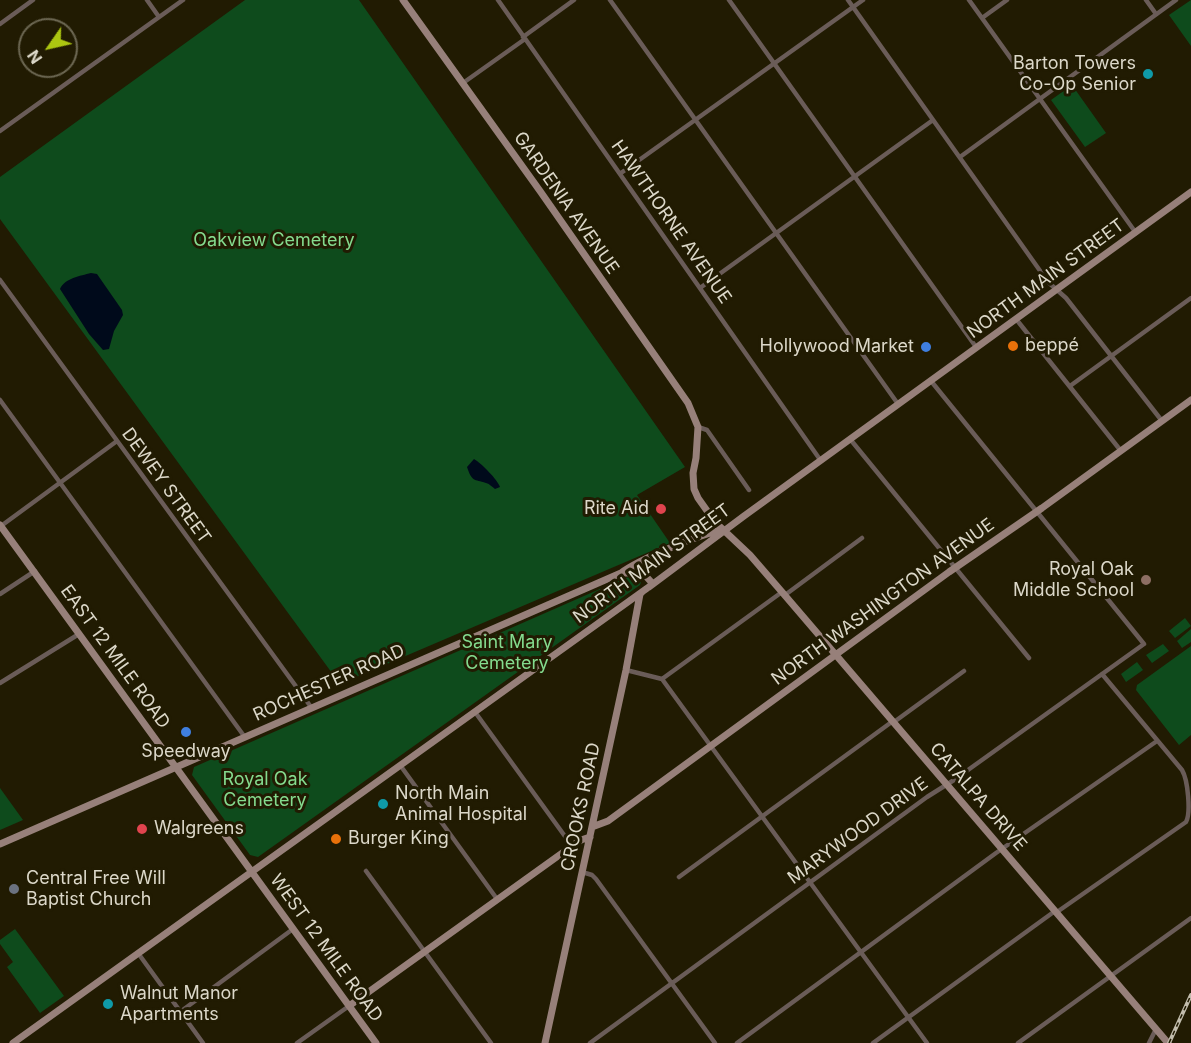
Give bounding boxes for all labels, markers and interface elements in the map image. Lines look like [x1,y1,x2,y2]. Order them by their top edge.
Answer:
north arrow [18,18,78,78]
text: N [23,46,46,68]
place label: Barton Towers Co-Op Senior [1013,53,1136,96]
marker: Barton Towers Co-Op Senior [1141,67,1155,81]
street label: GARDENIA AVENUE [509,128,623,278]
street label: HAWTHORNE AVENUE [606,136,736,308]
street label: NORTH MAIN STREET [963,215,1129,343]
park label: Oakview Cemetery [193,230,355,252]
place label: beppé [1025,335,1079,357]
place label: Hollywood Market [760,336,914,358]
marker: beppé [1006,339,1020,353]
marker: Hollywood Market [919,340,933,354]
street label: DEWEY STREET [117,424,215,548]
place label: Rite Aid [584,498,649,520]
street label: NORTH MAIN STREET [569,500,735,628]
marker: Rite Aid [654,502,668,516]
street label: NORTH WASHINGTON AVENUE [767,514,999,690]
place label: Royal Oak Middle School [1013,559,1134,602]
marker: Royal Oak Middle School [1139,573,1153,587]
street label: EAST 12 MILE ROAD [56,581,174,733]
park label: Saint Mary Cemetery [461,632,553,674]
street label: ROCHESTER ROAD [250,640,408,726]
marker: Speedway [179,725,193,739]
street label: CATALPA DRIVE [925,738,1031,856]
place label: Speedway [141,741,231,763]
street label: CROOKS ROAD [557,741,605,873]
park label: Royal Oak Cemetery [222,769,308,812]
street label: MARYWOOD DRIVE [784,773,932,889]
place label: North Main Animal Hospital [395,783,527,826]
marker: North Main Animal Hospital [376,797,390,811]
place label: Walgreens [154,818,244,840]
marker: Walgreens [135,822,149,836]
place label: Burger King [348,828,449,850]
marker: Burger King [329,832,343,846]
place label: Central Free Will Baptist Church [26,868,166,910]
street label: WEST 12 MILE ROAD [265,870,387,1026]
marker: Central Free Will Baptist Church [7,882,21,896]
place label: Walnut Manor Apartments [120,983,238,1026]
marker: Walnut Manor Apartments [101,997,115,1011]

